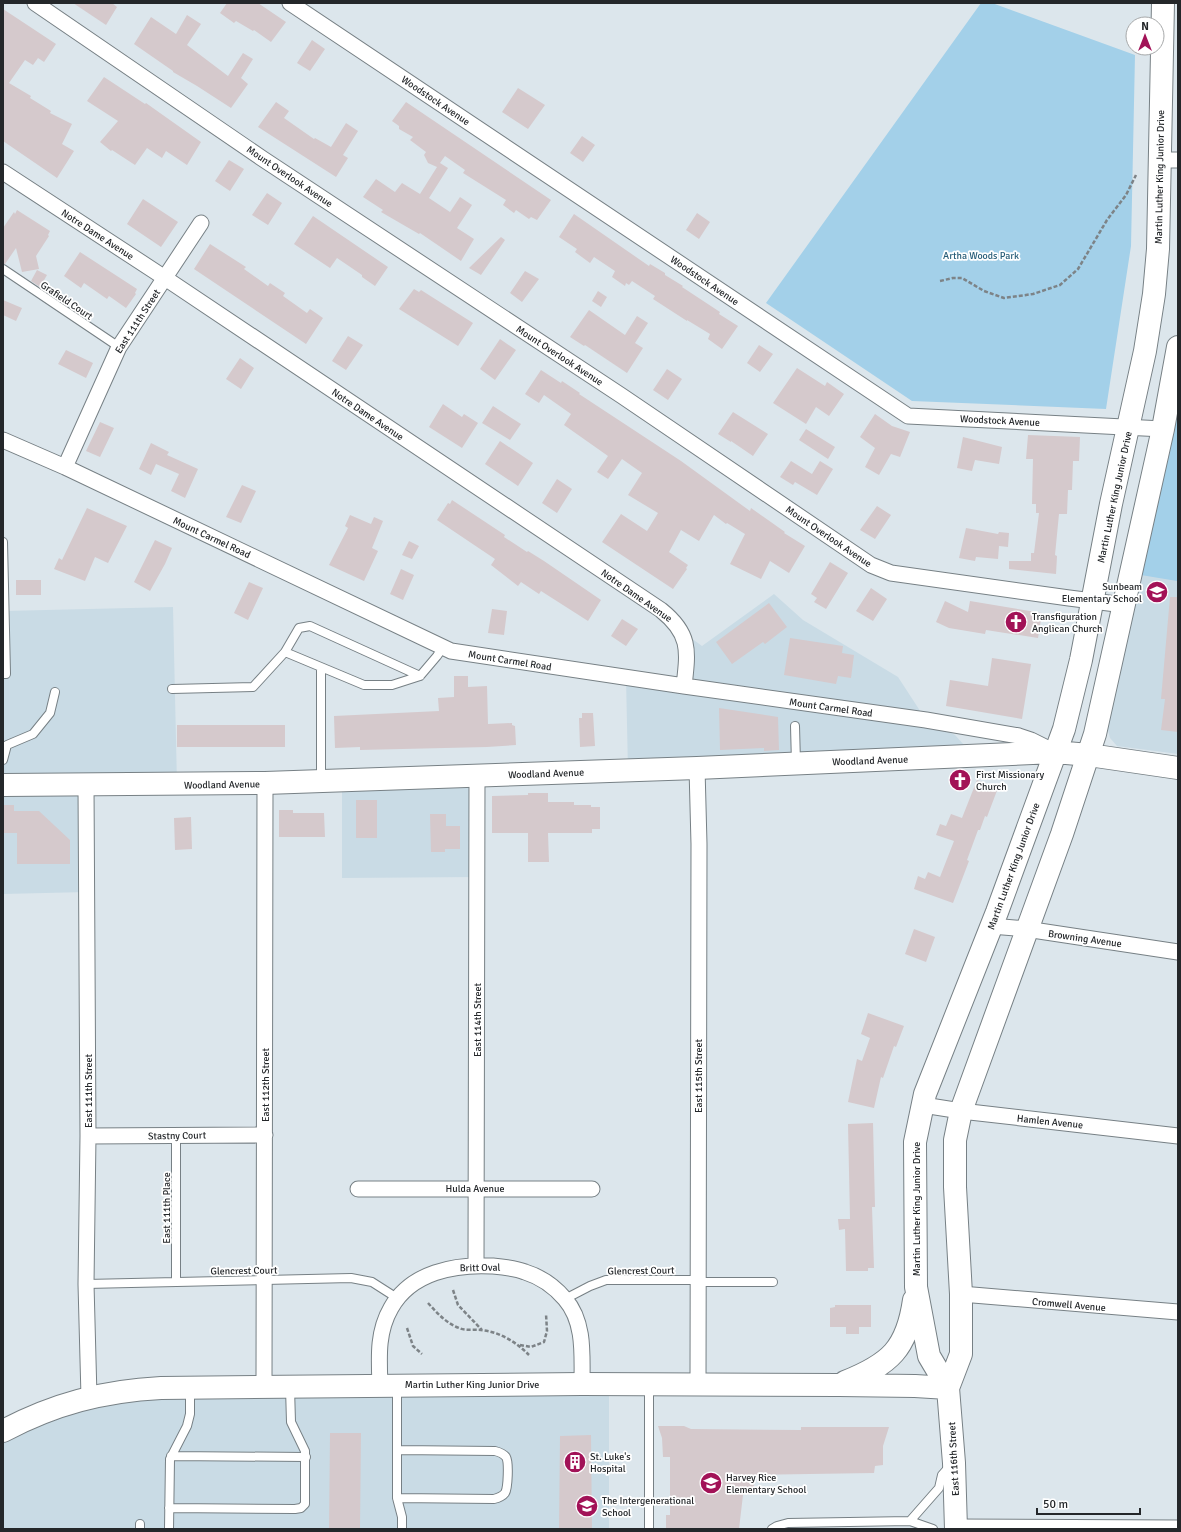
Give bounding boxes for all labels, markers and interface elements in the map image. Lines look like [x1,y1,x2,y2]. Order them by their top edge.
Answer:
north arrow [1125,16,1165,56]
text: N [1141,20,1149,33]
street label: Woodstock Avenue [399,73,472,128]
street label: Martin Luther King Junior Drive [1153,110,1167,244]
street label: Mount Overlook Avenue [244,144,335,210]
street label: Notre Dame Avenue [59,207,136,263]
park label: Artha Woods Park [943,250,1019,262]
street label: Woodstock Avenue [668,253,741,308]
street label: Grafield Court [38,279,95,323]
street label: East 111th Street [113,287,163,356]
street label: Mount Overlook Avenue [514,323,605,388]
street label: Notre Dame Avenue [329,386,406,443]
street label: Woodstock Avenue [960,413,1040,429]
street label: Martin Luther King Junior Drive [1095,430,1135,564]
street label: Mount Overlook Avenue [783,504,874,570]
street label: Mount Carmel Road [171,515,252,561]
street label: Notre Dame Avenue [599,567,674,625]
school or university icon: Sunbeam Elementary School [1144,579,1170,605]
place label: Sunbeam Elementary School [1062,581,1142,605]
church icon: Transfiguration Anglican Church [1003,609,1029,635]
place label: Transfiguration Anglican Church [1032,611,1103,635]
street label: Mount Carmel Road [467,648,552,673]
street label: Mount Carmel Road [788,696,873,720]
street label: Woodland Avenue [832,754,908,768]
street label: Woodland Avenue [508,767,584,781]
church icon: First Missionary Church [947,767,973,793]
place label: First Missionary Church [976,769,1045,793]
street label: Woodland Avenue [184,778,260,792]
street label: Martin Luther King Junior Drive [985,801,1043,932]
street label: Browning Avenue [1047,928,1122,950]
street label: East 114th Street [472,982,484,1057]
street label: East 115th Street [693,1038,705,1113]
street label: East 112th Street [260,1047,272,1122]
street label: East 111th Street [83,1053,95,1128]
street label: Hamlen Avenue [1016,1113,1084,1131]
street label: Stastny Court [148,1129,207,1143]
street label: Martin Luther King Junior Drive [911,1142,923,1276]
street label: East 111th Place [161,1172,173,1244]
street label: Hulda Avenue [446,1183,504,1195]
street label: Britt Oval [460,1262,501,1274]
street label: Glencrest Court [210,1264,278,1278]
street label: Glencrest Court [607,1264,675,1278]
street label: Cromwell Avenue [1032,1296,1106,1314]
street label: Martin Luther King Junior Drive [405,1379,539,1391]
street label: East 116th Street [946,1421,962,1496]
building icon: St. Luke's Hospital [562,1449,588,1475]
place label: St. Luke's Hospital [590,1451,631,1475]
school or university icon: Harvey Rice Elementary School [698,1470,724,1496]
place label: Harvey Rice Elementary School [726,1472,806,1496]
scale bar [1037,1490,1140,1516]
school or university icon: The Intergenerational School [574,1493,600,1519]
place label: The Intergenerational School [602,1495,694,1519]
text: 50 m [1043,1497,1068,1512]

